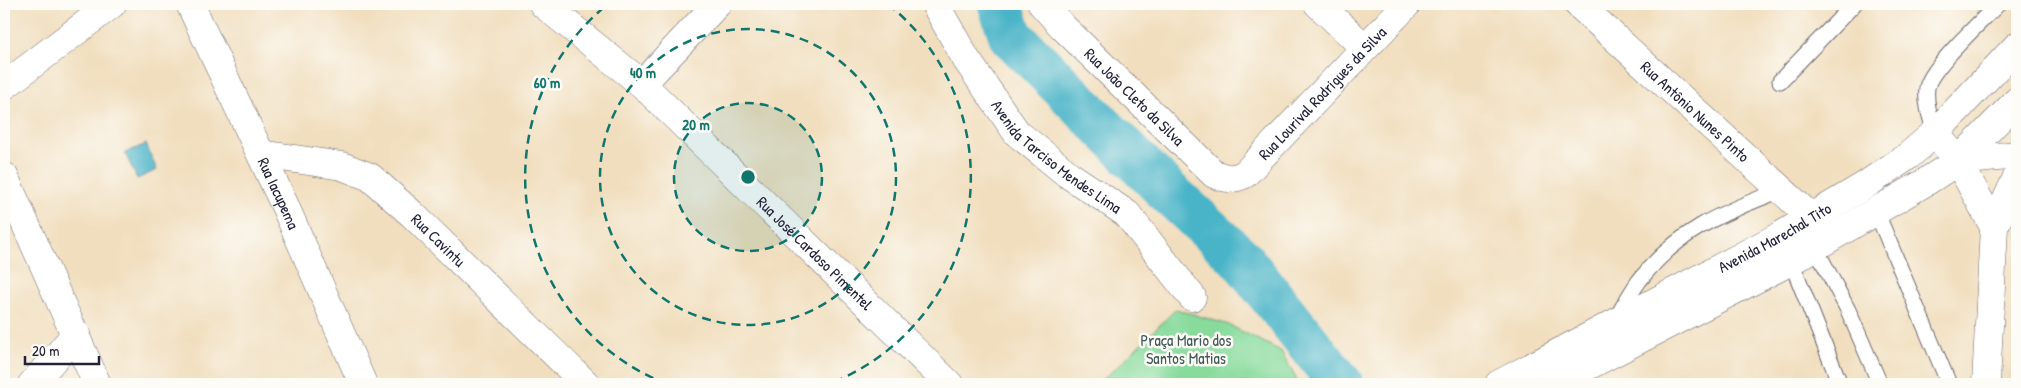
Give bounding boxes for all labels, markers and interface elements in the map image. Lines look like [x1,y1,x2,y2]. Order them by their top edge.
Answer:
street label: Rua Lourival Rodrigues da Silva [1253,22,1391,165]
street label: Rua João Cleto da Silva [1080,43,1189,150]
street label: Rua Antônio Nunes Pinto [1636,56,1755,167]
text: 40 m [630,62,656,83]
text: 60 m [534,72,560,93]
street label: Avenida Tarciso Mendes Lima [986,95,1126,218]
text: 20 m [682,114,710,135]
street label: Rua Iacupema [253,154,305,233]
centre of rings [739,168,757,186]
street label: Rua José Cardoso Pimentel [752,191,878,315]
street label: Avenida Marechal Tito [1714,197,1836,278]
street label: Rua Cavintu [407,208,471,272]
park label: Praça Mario dos Santos Matias [1141,329,1231,369]
scale bar [25,333,99,365]
text: 20 m [32,340,59,361]

